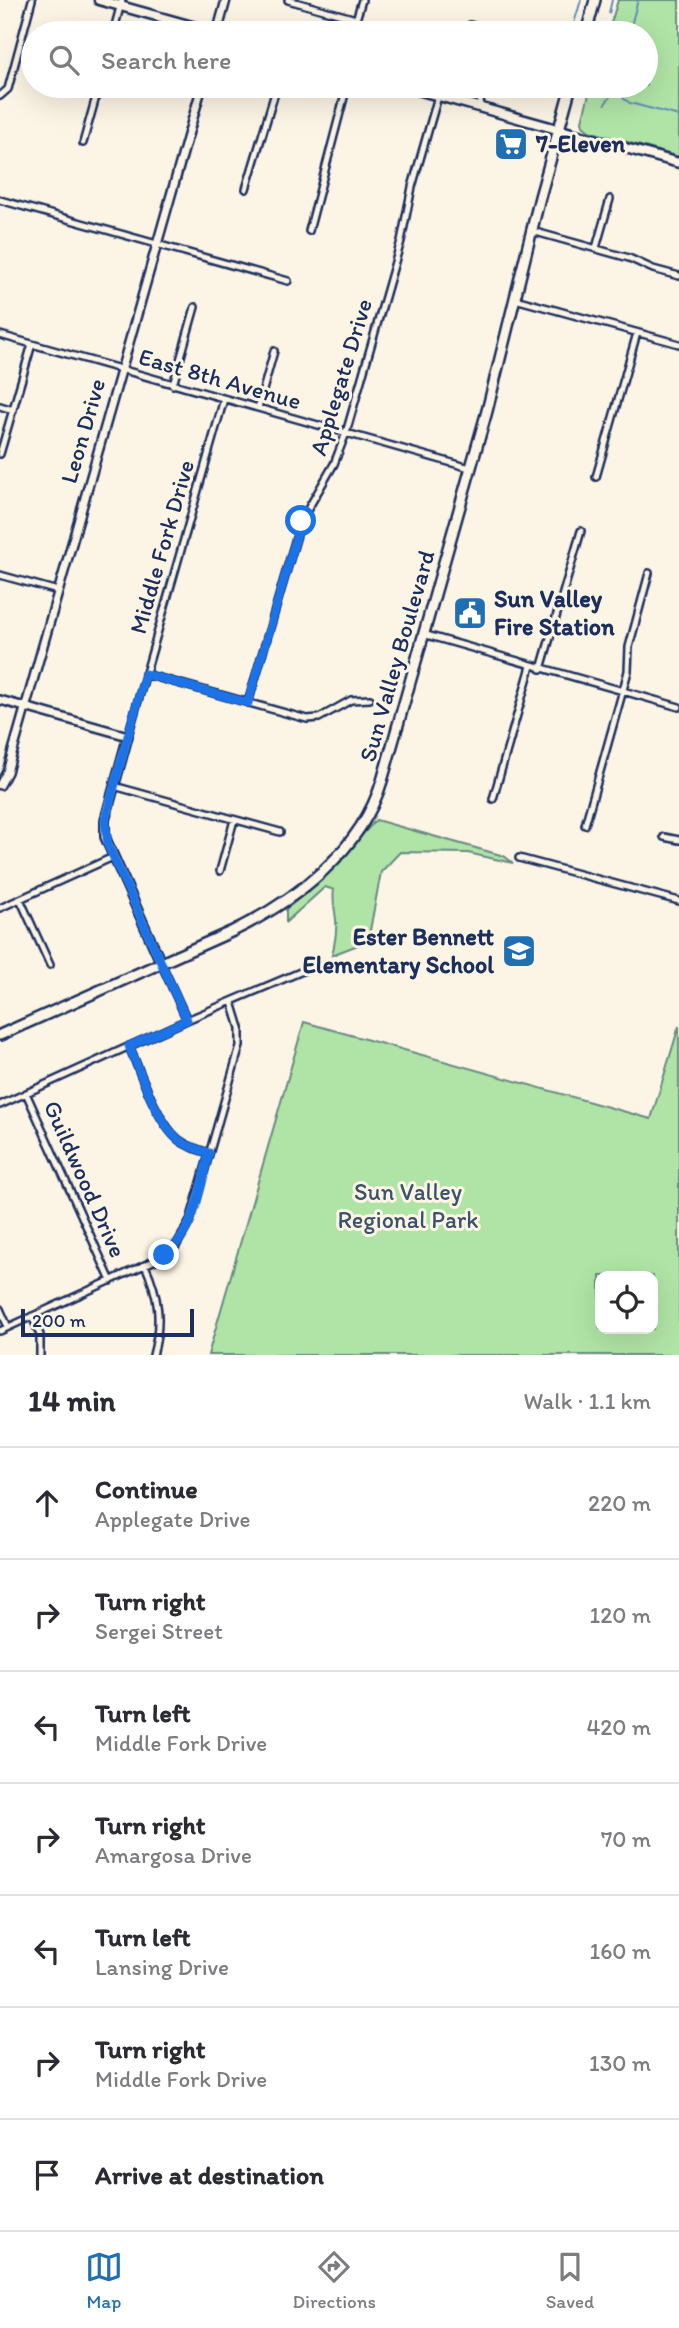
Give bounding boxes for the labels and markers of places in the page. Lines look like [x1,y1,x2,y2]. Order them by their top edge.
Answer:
supermarket icon: 7-Eleven [492,125,530,163]
place label: 7-Eleven [535,129,626,158]
place label: Sun Valley Fire Station [494,584,615,641]
public building icon: Sun Valley Fire Station [451,594,489,632]
place label: Ester Bennett Elementary School [303,922,494,980]
school or university icon: Ester Bennett Elementary School [500,932,538,970]

